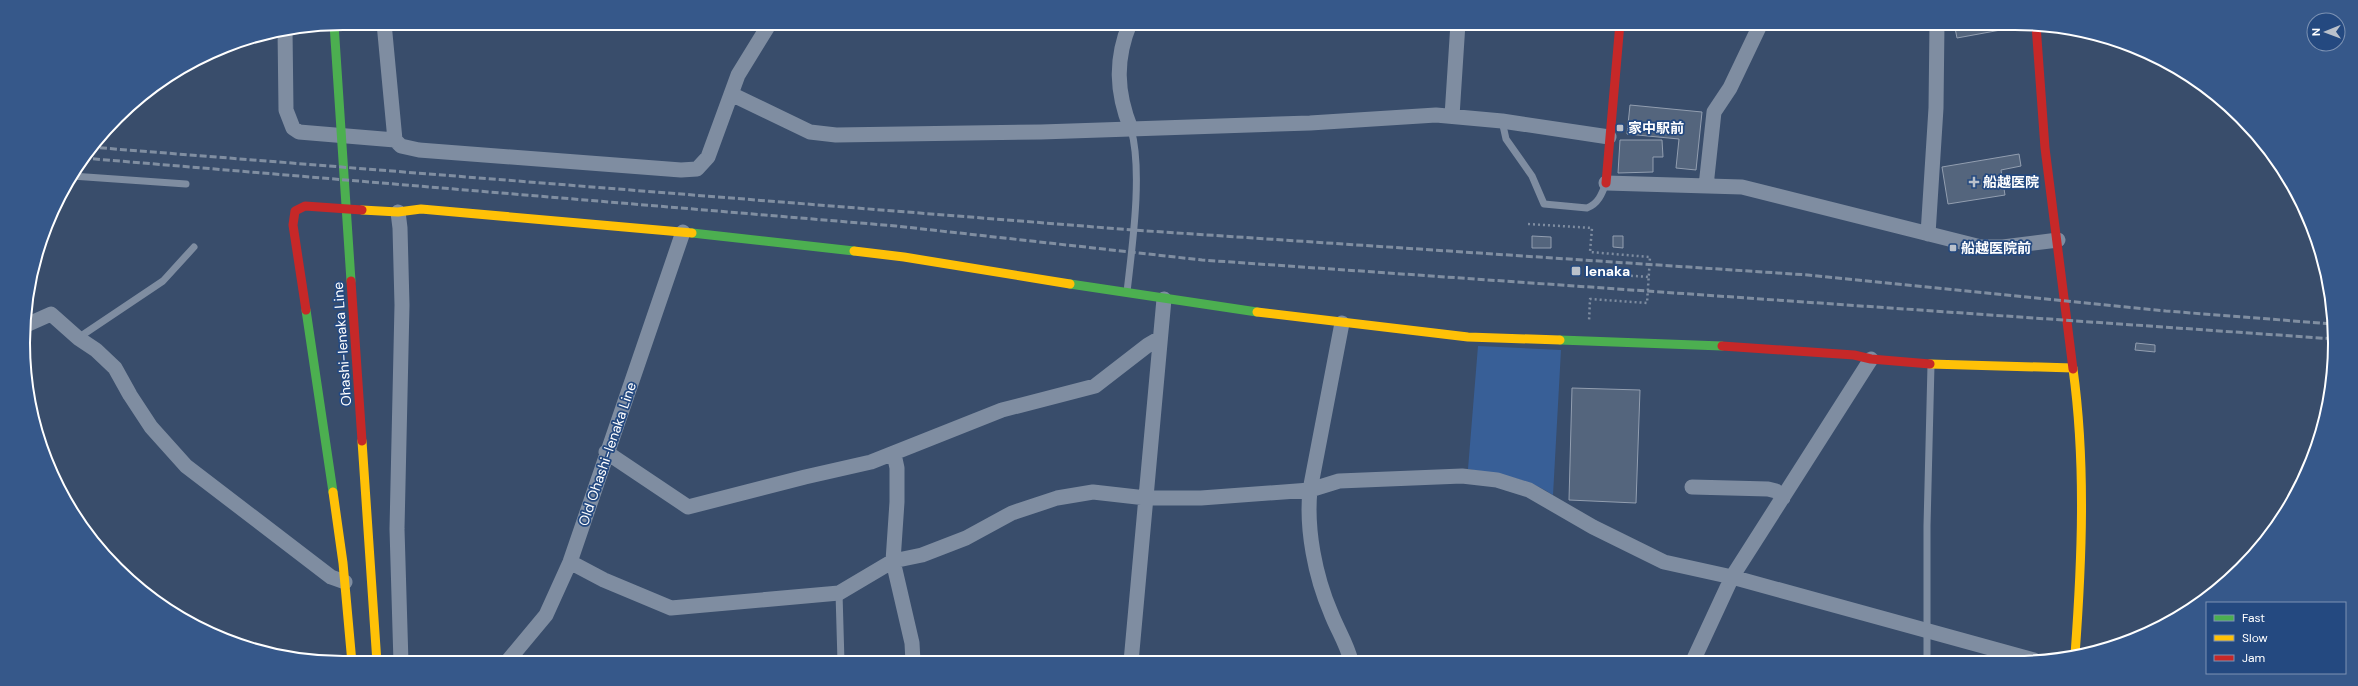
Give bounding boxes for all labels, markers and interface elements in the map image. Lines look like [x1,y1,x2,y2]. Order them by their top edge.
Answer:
north arrow [2306,12,2346,52]
text: N [2309,28,2323,36]
place label: 家中駅前 [1628,119,1684,137]
marker: 家中駅前 [1615,123,1625,133]
place label: 船越医院 [1983,173,2039,191]
marker: 船越医院 [1968,176,1980,188]
place label: 船越医院前 [1961,239,2031,257]
marker: 船越医院前 [1948,243,1958,253]
place label: Ienaka [1585,262,1630,280]
marker: Ienaka [1570,265,1582,277]
street label: Ohashi-Ienaka Line [329,281,355,407]
street label: Old Ohashi-Ienaka Line [574,380,640,528]
legend [2206,602,2346,674]
text: Fast [2242,610,2265,626]
text: Slow [2242,630,2268,646]
text: Jam [2242,650,2265,666]

